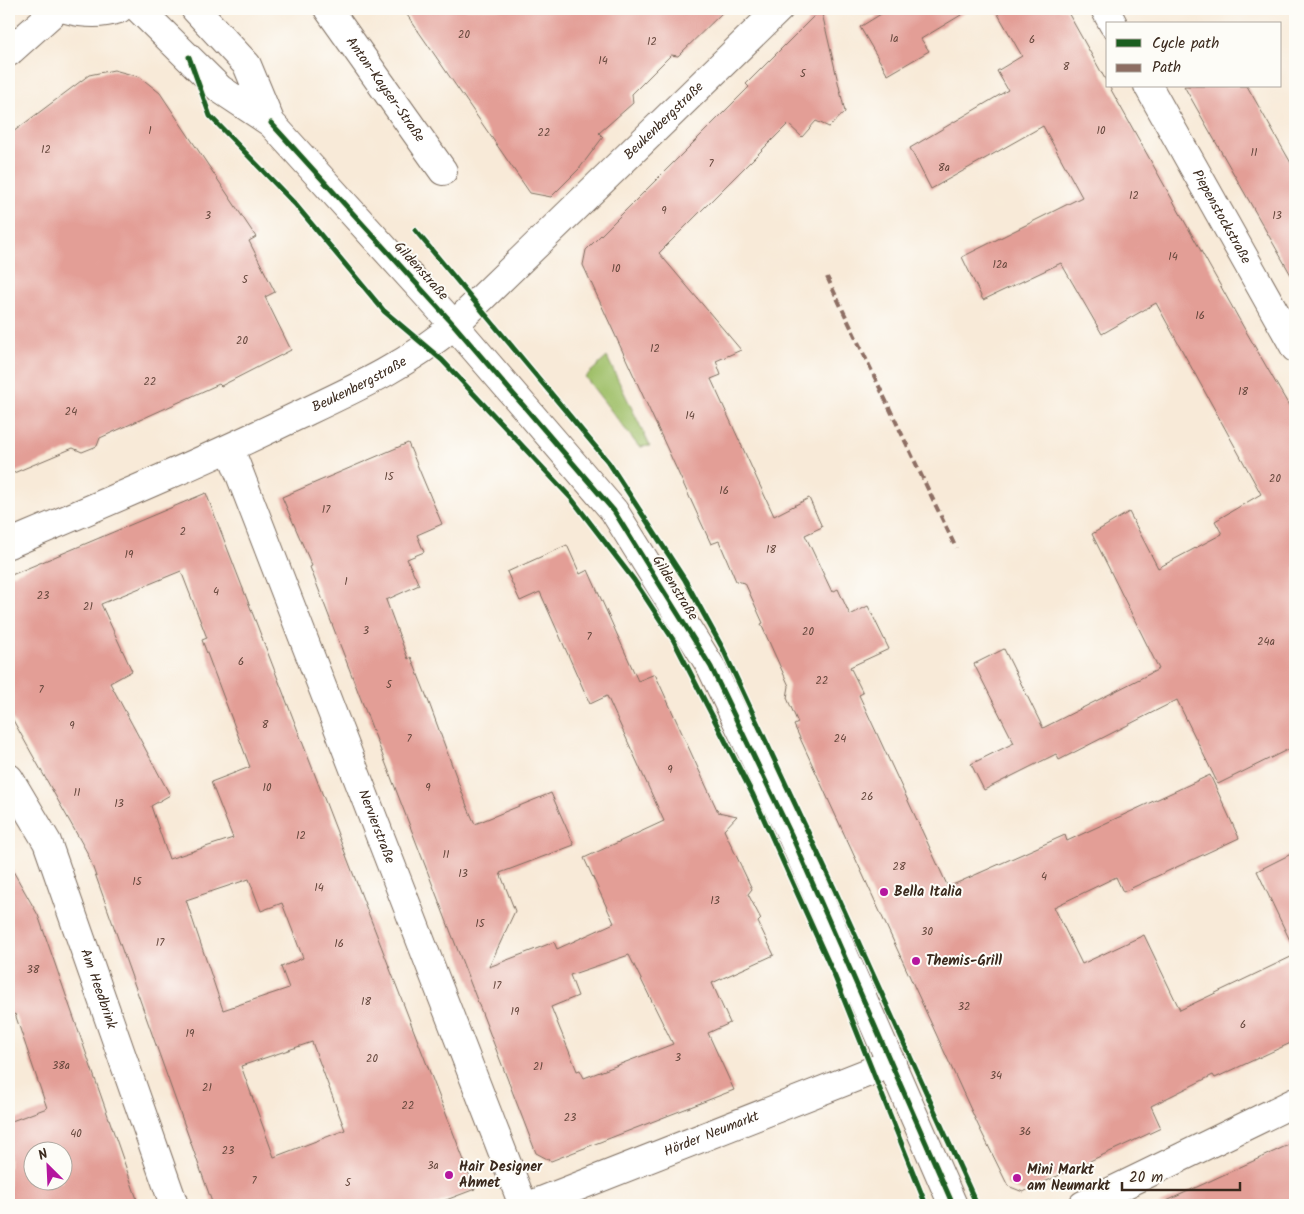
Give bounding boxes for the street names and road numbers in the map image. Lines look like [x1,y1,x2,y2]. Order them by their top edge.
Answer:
street label: Anton-Kayser-Straße [340,32,431,148]
street label: Beukenbergstraße [619,76,709,165]
street label: Piepenstockstraße [1186,165,1257,269]
street label: Gildenstraße [388,236,454,306]
street label: Beukenbergstraße [308,351,412,418]
street label: Gildenstraße [646,551,704,625]
street label: Nervierstraße [352,786,401,868]
street label: Am Heedbrink [74,946,123,1032]
street label: Hörder Neumarkt [661,1105,763,1163]

